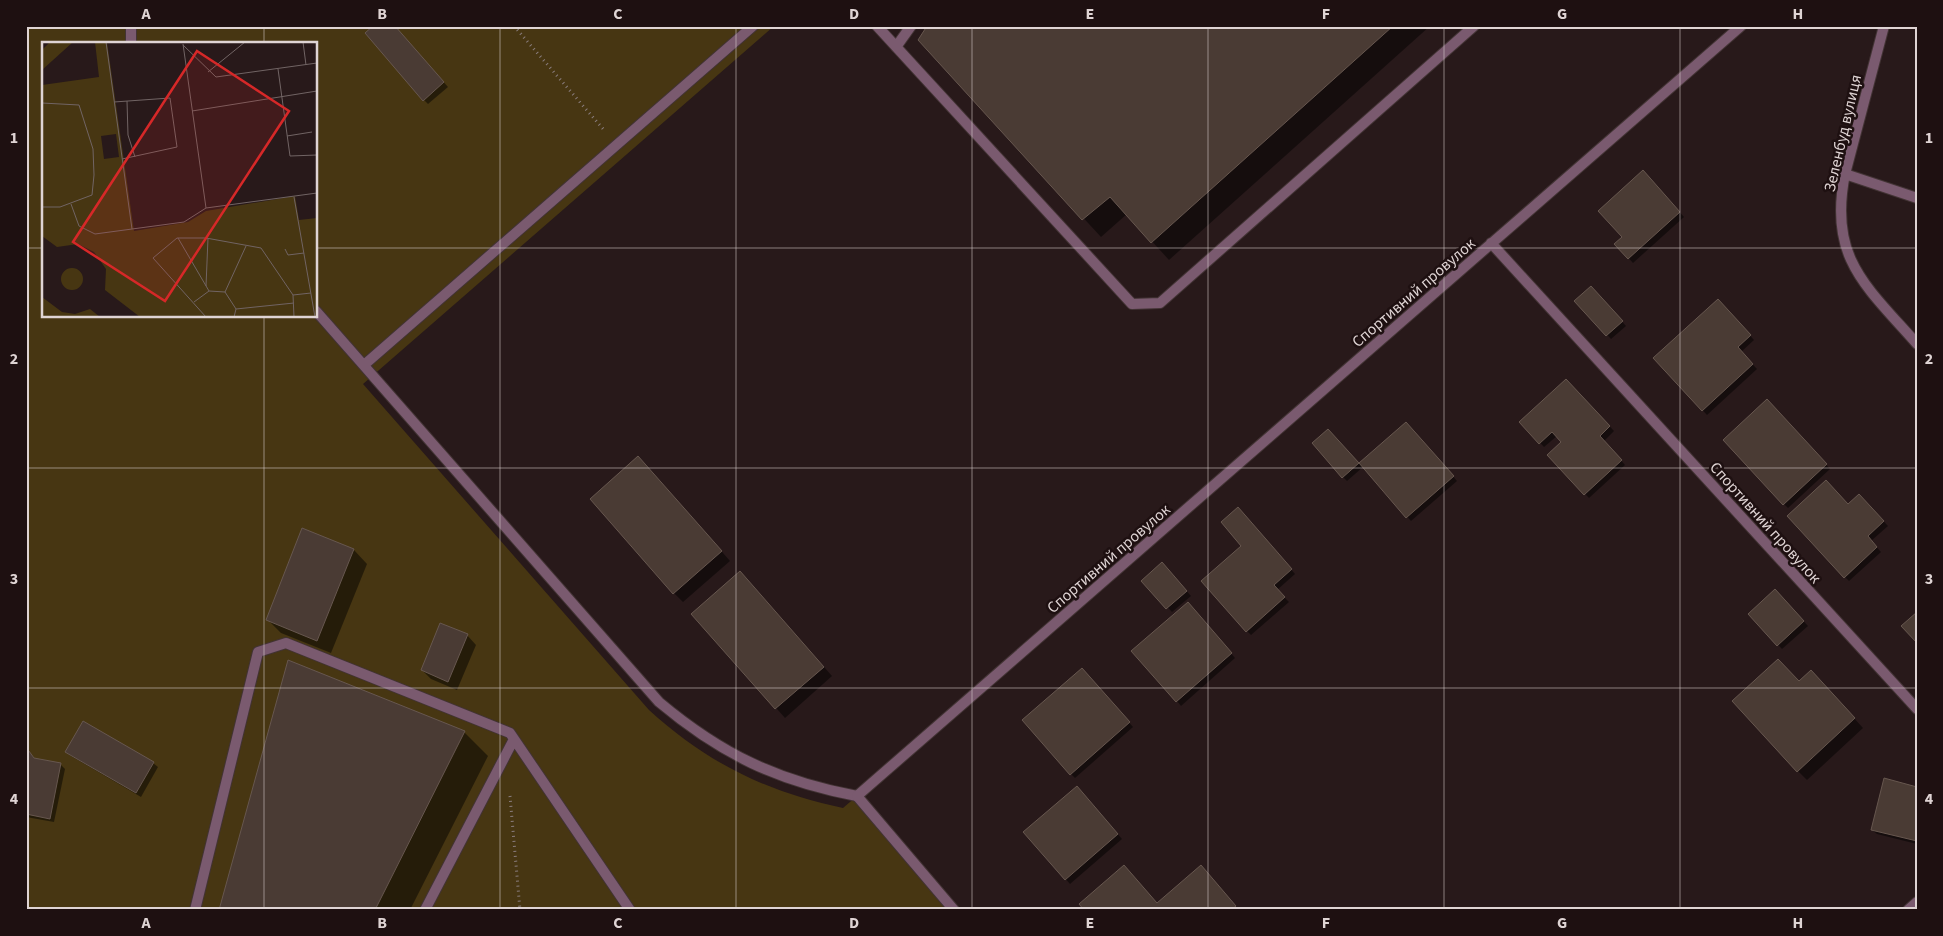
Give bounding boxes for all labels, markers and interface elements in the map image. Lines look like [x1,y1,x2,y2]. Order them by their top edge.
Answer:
text: A [140,3,151,25]
text: B [377,3,387,25]
text: C [613,3,623,25]
text: D [849,3,859,25]
text: E [1086,3,1094,25]
text: F [1322,3,1330,25]
text: G [1557,3,1567,25]
text: H [1793,3,1803,25]
inset map [42,42,318,318]
street label: Зеленбуд вулиця [1819,72,1867,194]
text: 1 [10,127,18,149]
text: 1 [1925,127,1933,149]
street label: Спортивний провулок [1347,233,1480,353]
text: 2 [10,348,18,370]
text: 2 [1925,348,1933,370]
street label: Спортивний провулок [1705,457,1826,588]
street label: Спортивний провулок [1042,499,1175,619]
text: 3 [10,568,18,590]
text: 3 [1925,568,1933,590]
text: 4 [10,788,19,810]
text: 4 [1925,788,1934,810]
text: A [140,912,151,934]
text: B [377,912,387,934]
text: C [613,912,623,934]
text: D [849,912,859,934]
text: E [1086,912,1094,934]
text: F [1322,912,1330,934]
text: G [1557,912,1567,934]
text: H [1793,912,1803,934]

